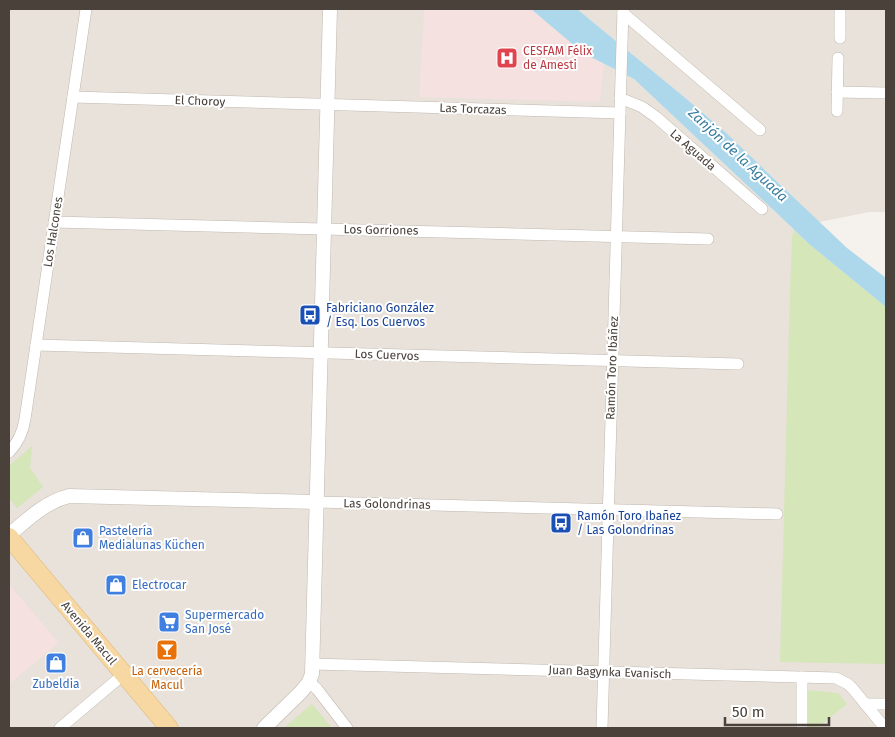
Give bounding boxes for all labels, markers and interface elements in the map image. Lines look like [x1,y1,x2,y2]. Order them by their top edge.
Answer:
place label: CESFAM Félix de Amesti [523,44,592,72]
hospital icon: CESFAM Félix de Amesti [495,46,519,70]
street label: El Choroy [174,93,226,109]
street label: Las Torcazas [439,101,507,117]
water label: Zanjón de la Aguada [684,104,791,205]
street label: La Aguada [667,126,719,174]
street label: Los Halcones [41,195,66,268]
street label: Los Gorriones [343,222,419,238]
place label: Fabriciano González / Esq. Los Cuervos [326,301,434,329]
bus stop icon: Fabriciano González / Esq. Los Cuervos [298,303,322,327]
street label: Ramón Toro Ibáñez [603,316,621,420]
street label: Los Cuervos [354,347,420,363]
street label: Las Golondrinas [343,496,431,512]
place label: Ramón Toro Ibañez / Las Golondrinas [577,509,681,537]
bus stop icon: Ramón Toro Ibañez / Las Golondrinas [549,511,573,535]
place label: Pastelería Medialunas Küchen [99,524,205,552]
shop icon: Pastelería Medialunas Küchen [71,526,95,550]
shop icon: Electrocar [104,573,128,597]
place label: Electrocar [132,578,187,592]
street label: Avenida Macul [58,598,120,668]
place label: Supermercado San José [185,608,264,636]
supermarket icon: Supermercado San José [157,610,181,634]
bar icon: La cervecería Macul [155,638,179,662]
shop icon: Zubeldia [44,651,68,675]
street label: Juan Bagynka Evanisch [548,663,672,681]
place label: La cervecería Macul [131,664,203,692]
place label: Zubeldia [32,677,80,691]
scale bar [725,694,829,726]
text: 50 m [732,703,765,721]

